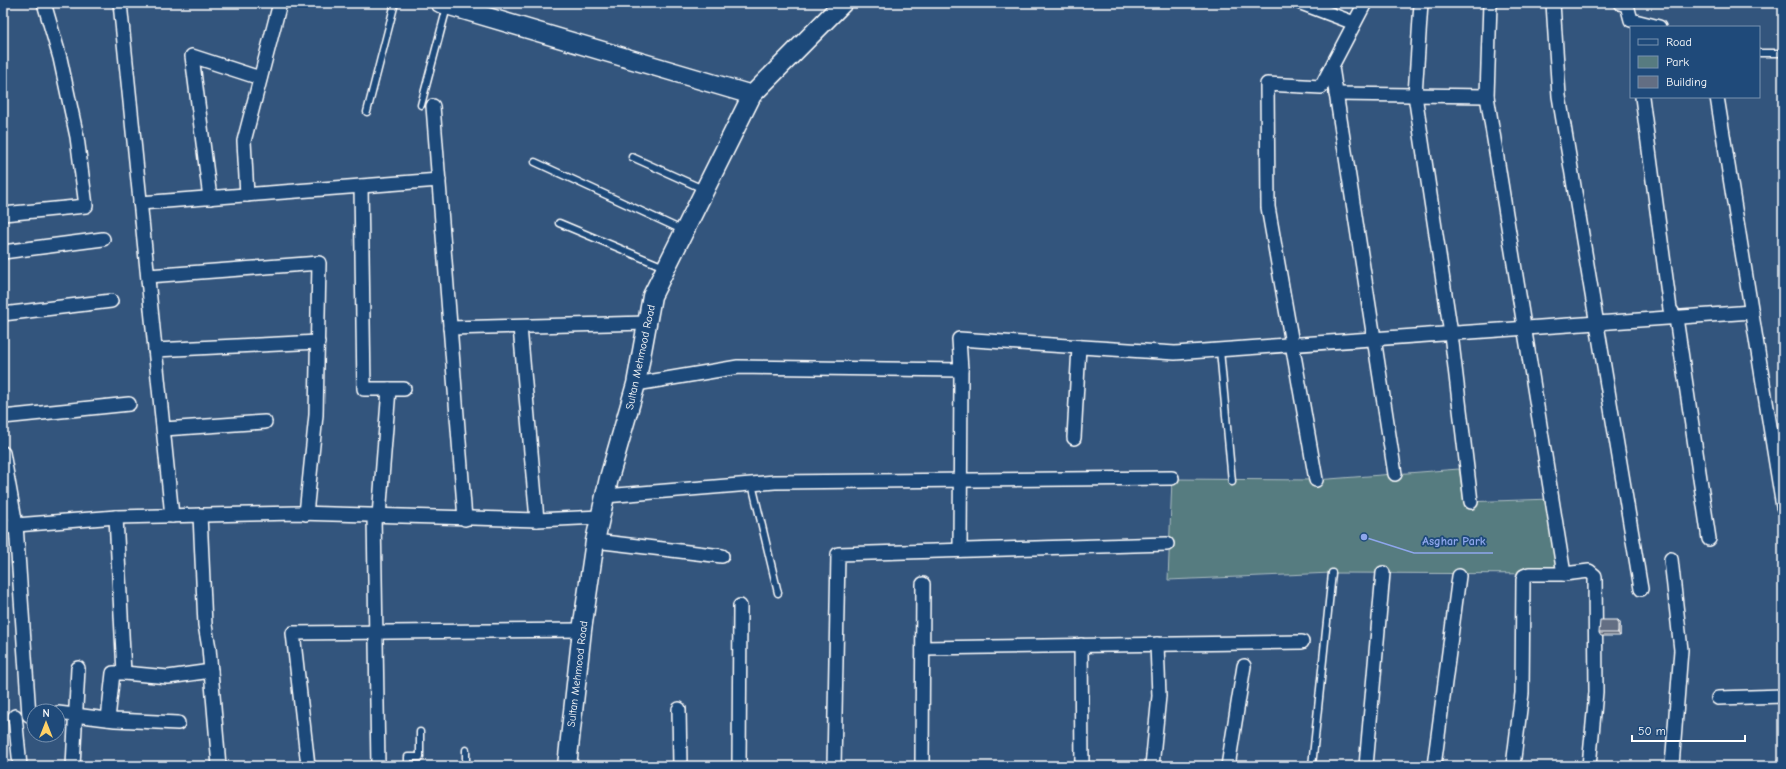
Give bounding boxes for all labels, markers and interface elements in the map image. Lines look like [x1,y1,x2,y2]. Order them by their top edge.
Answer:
legend [1630,26,1760,98]
text: Road [1666,35,1692,49]
text: Park [1666,55,1689,69]
text: Building [1666,75,1707,89]
street label: Sultan Mehmood Road [623,303,658,411]
callout: Asghar Park [1414,529,1493,553]
text: Asghar Park [1422,534,1486,548]
street label: Sultan Mehmood Road [565,620,590,728]
north arrow [26,703,66,743]
text: N [42,707,50,720]
scale bar [1632,717,1745,743]
text: 50 m [1638,724,1666,738]

